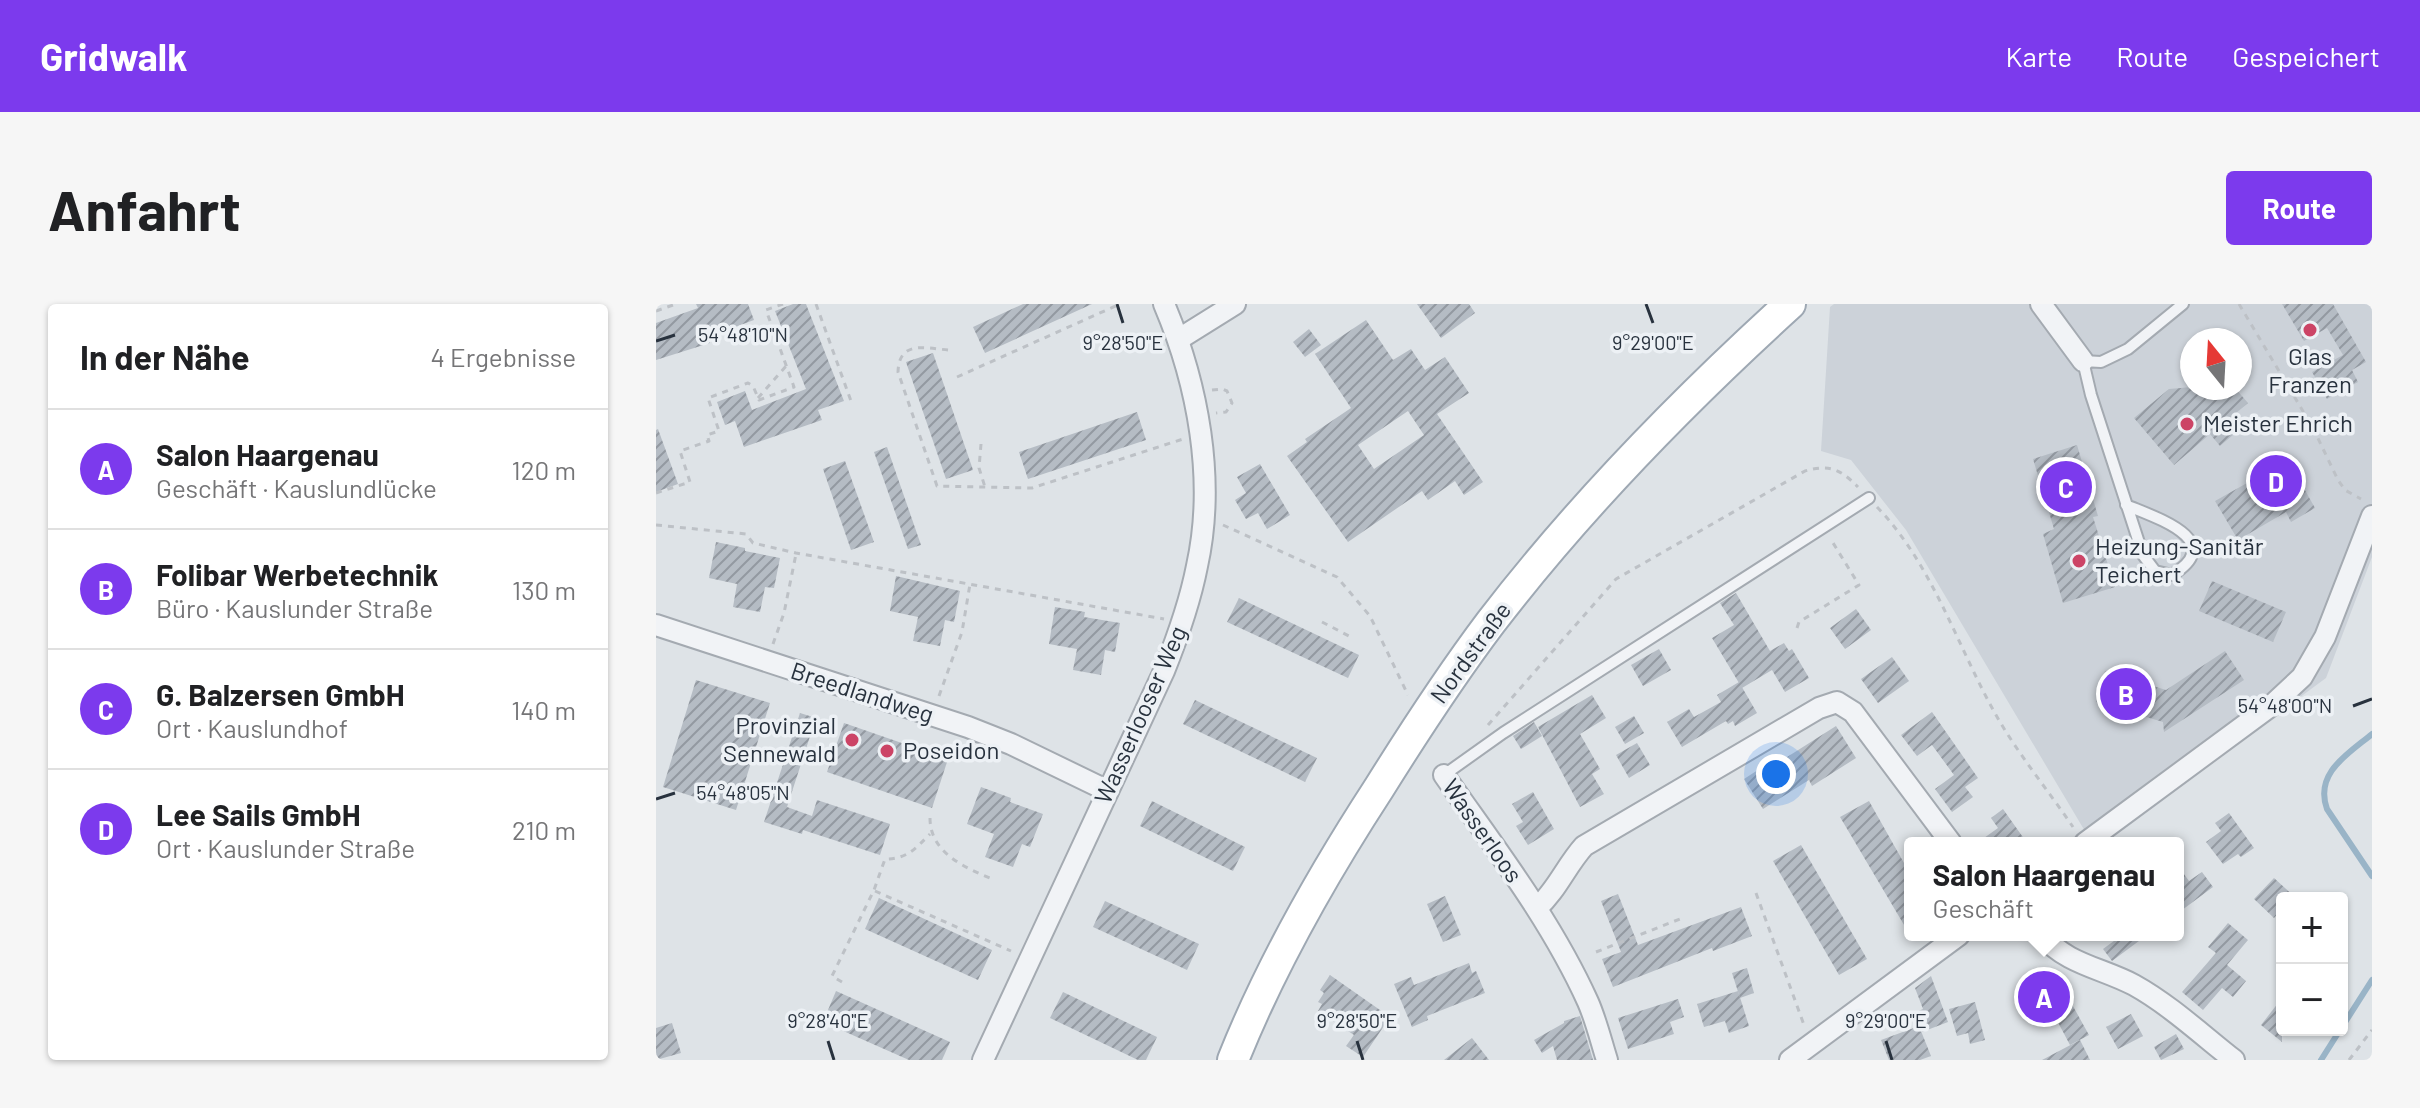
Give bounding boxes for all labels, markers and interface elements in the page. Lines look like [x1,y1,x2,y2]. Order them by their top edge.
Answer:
text: Gridwalk [40,33,187,79]
text: Karte [2006,39,2072,73]
text: Route [2116,39,2188,73]
text: Gespeichert [2232,39,2380,73]
button: Route [2226,171,2372,245]
text: Anfahrt [48,175,241,242]
marker: Glas Franzen [2301,321,2319,339]
text: 54°48'10"N [698,322,788,346]
north arrow [2180,328,2252,400]
text: 9°28'50"E [1083,330,1163,354]
text: 9°29'00"E [1612,330,1694,354]
text: In der Nähe [80,336,250,377]
text: 4 Ergebnisse [431,341,576,372]
place label: Glas Franzen [2268,341,2352,398]
place label: Meister Ehrich [2203,408,2353,437]
marker: Meister Ehrich [2178,415,2196,433]
text: Salon Haargenau [156,436,379,472]
pin: D [2250,451,2302,511]
text: A [97,454,115,485]
text: 120 m [512,454,576,485]
pin: C [2040,457,2092,517]
text: Geschäft · Kauslundlücke [156,472,437,503]
place label: Heizung-Sanitär Teichert [2095,531,2264,588]
marker: Heizung-Sanitär Teichert [2070,552,2088,570]
text: Folibar Werbetechnik [156,556,438,592]
text: B [98,574,114,605]
text: 130 m [512,574,576,605]
text: Büro · Kauslunder Straße [156,592,433,623]
street label: Nordstraße [1423,596,1516,709]
street label: Wasserlooser Weg [1087,621,1192,808]
street label: Breedlandweg [787,655,938,728]
pin: B [2100,664,2152,724]
text: G. Balzersen GmbH [156,676,405,712]
text: 54°48'00"N [2238,693,2332,717]
text: C [98,694,114,725]
text: 140 m [511,694,576,725]
place label: Provinzial Sennewald [723,710,836,767]
text: Ort · Kauslundhof [156,712,348,743]
marker: Provinzial Sennewald [843,731,861,749]
place label: Poseidon [903,735,999,764]
marker: Poseidon [878,742,896,760]
your location [1756,754,1796,794]
street label: Wasserloos [1437,773,1529,887]
text: 54°48'05"N [696,780,790,804]
text: Lee Sails GmbH [156,796,361,832]
text: D [98,814,114,845]
text: 210 m [512,814,576,845]
text: Ort · Kauslunder Straße [156,832,415,863]
popup [1904,837,2184,941]
text: Salon Haargenau [1933,856,2155,892]
text: Geschäft [1933,892,2034,923]
map controls [2276,892,2348,1036]
button: + [2276,892,2348,964]
button: − [2276,964,2348,1036]
pin: A [2018,967,2070,1027]
text: 9°28'40"E [787,1008,869,1032]
text: 9°28'50"E [1317,1008,1397,1032]
text: 9°29'00"E [1845,1008,1927,1032]

